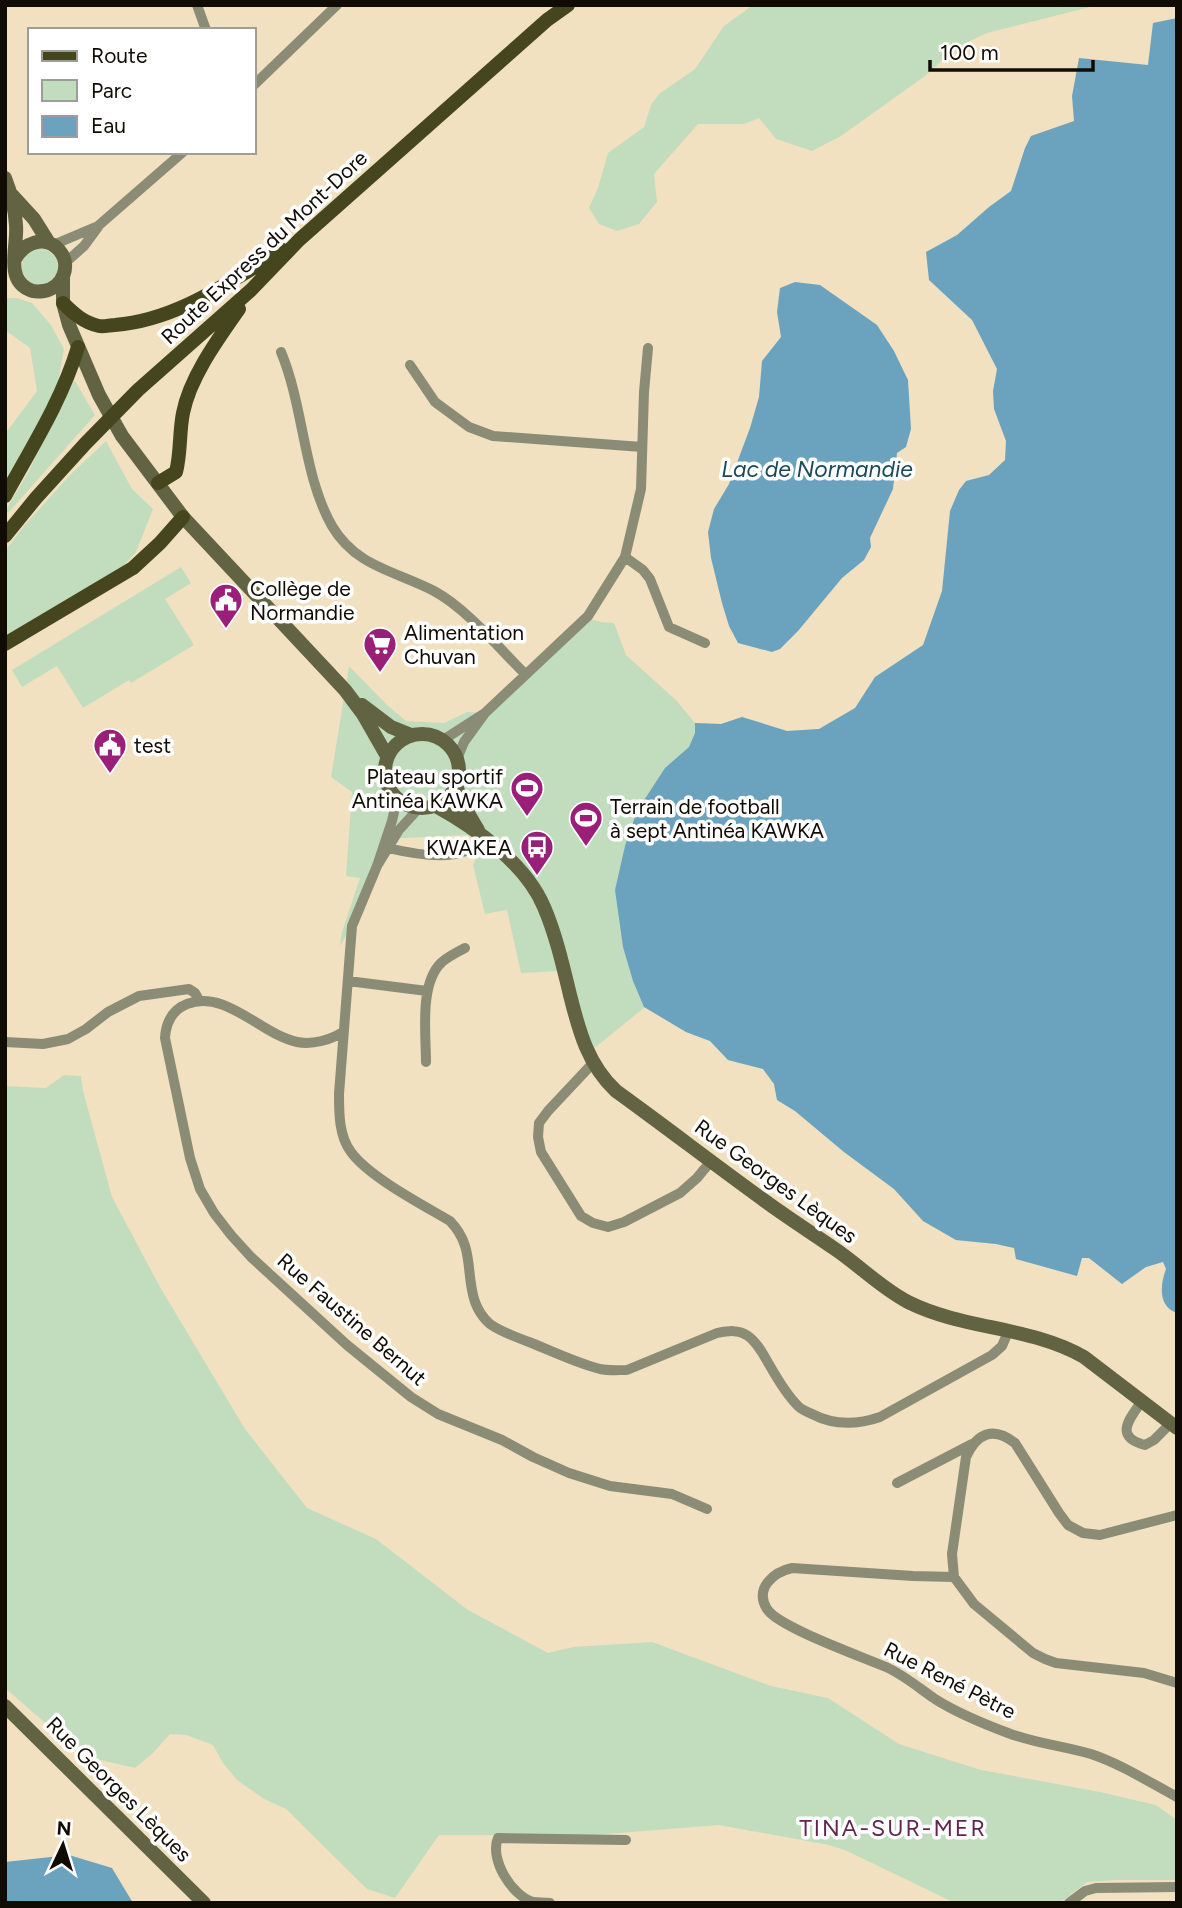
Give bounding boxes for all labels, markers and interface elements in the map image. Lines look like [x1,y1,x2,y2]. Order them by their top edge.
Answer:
legend [28,28,256,154]
scale bar [930,28,1093,72]
text: 100 m [940,40,999,65]
text: Route [91,43,147,68]
text: Parc [91,78,132,103]
text: Eau [91,113,126,138]
street label: Route Express du Mont-Dore [156,145,372,349]
water label: Lac de Normandie [721,455,913,483]
place label: Collège de Normandie [250,576,354,625]
public building icon: Collège de Normandie [207,581,245,630]
place label: Alimentation Chuvan [404,620,524,669]
supermarket icon: Alimentation Chuvan [361,625,399,674]
public building icon: test [91,726,129,775]
place label: test [134,733,171,758]
place label: Plateau sportif Antinéa KAWKA [352,764,503,813]
sports icon: Plateau sportif Antinéa KAWKA [508,769,546,818]
place label: Terrain de football à sept Antinéa KAWKA [610,794,824,843]
sports icon: Terrain de football à sept Antinéa KAWKA [567,799,605,848]
bus stop icon: KWAKEA [518,828,556,877]
place label: KWAKEA [426,835,512,860]
street label: Rue Georges Lèques [690,1114,862,1248]
street label: Rue Faustine Bernut [272,1248,432,1390]
street label: Rue René Pètre [880,1636,1020,1724]
street label: Rue Georges Lèques [41,1711,197,1867]
north arrow [28,1810,98,1880]
district label: TINA-SUR-MER [799,1814,987,1842]
text: N [56,1817,72,1841]

